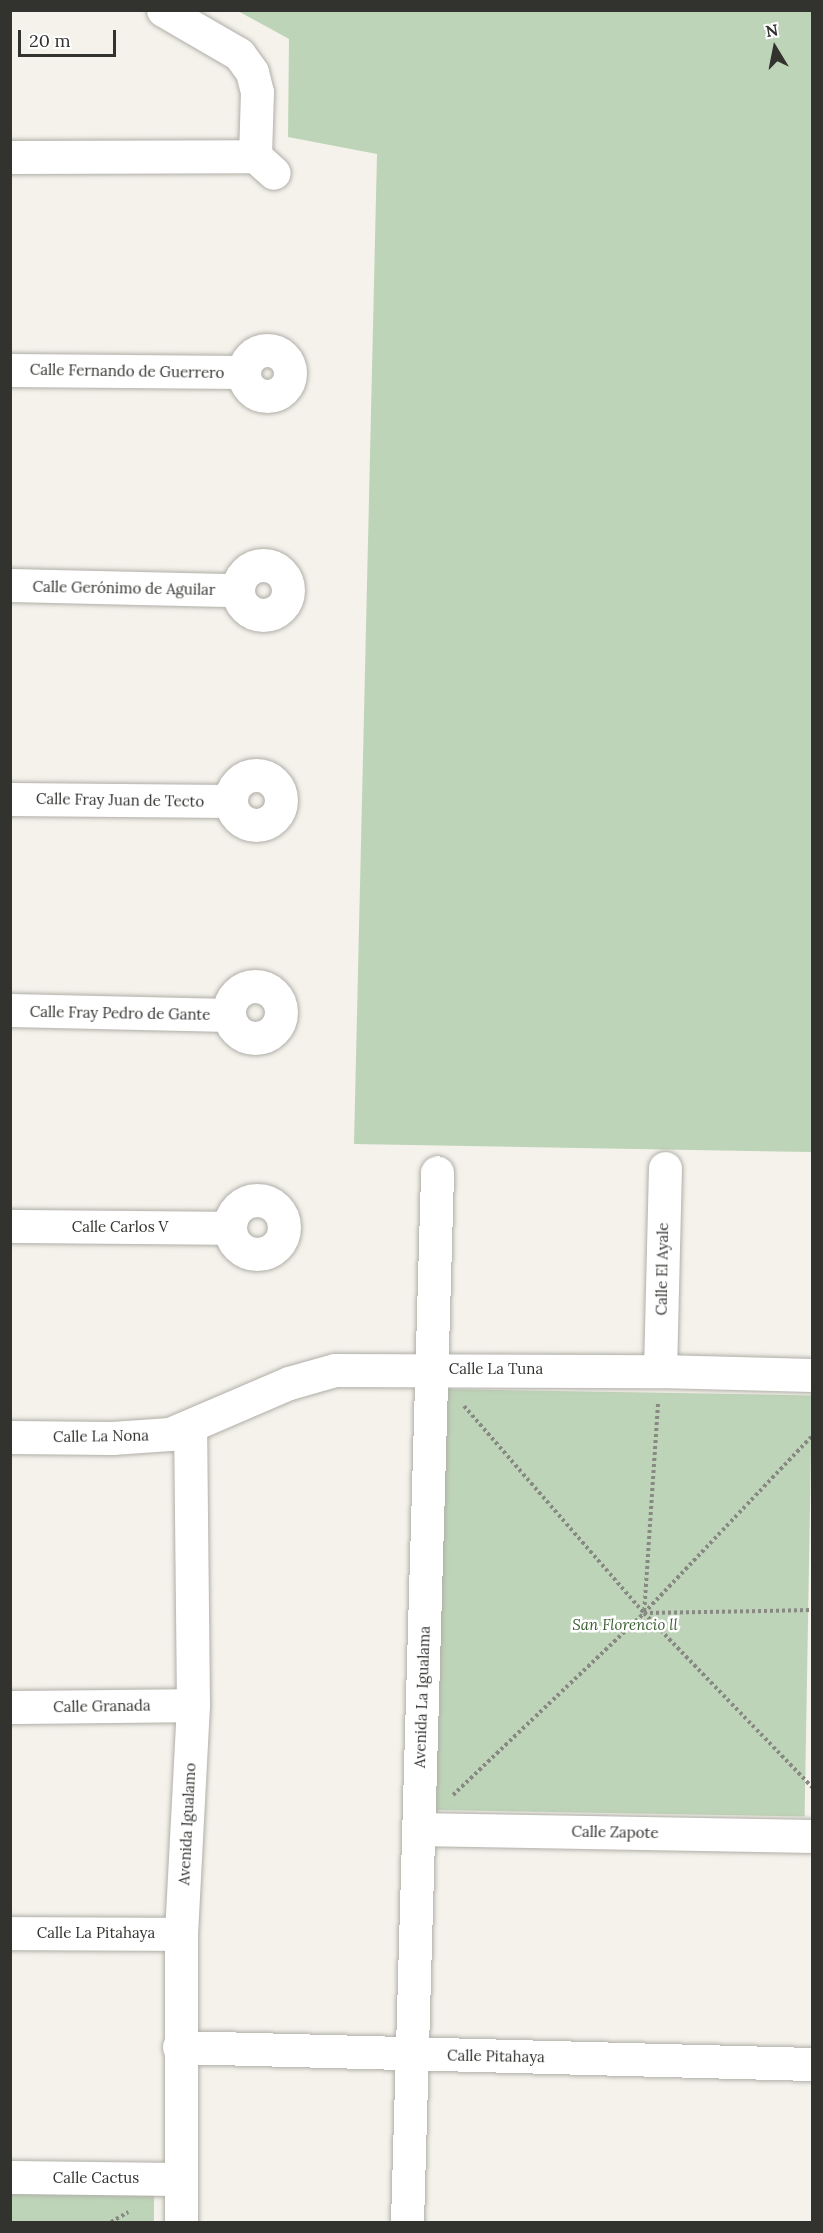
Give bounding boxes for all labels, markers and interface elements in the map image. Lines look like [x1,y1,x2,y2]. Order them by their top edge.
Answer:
scale bar [21,18,118,56]
north arrow [745,18,805,78]
text: N [764,19,780,41]
text: 20 m [29,29,71,52]
street label: Calle Fernando de Guerrero [30,360,224,382]
street label: Calle Gerónimo de Aguilar [32,577,216,599]
street label: Calle Fray Juan de Tecto [36,790,204,810]
street label: Calle Fray Pedro de Gante [30,1002,210,1024]
street label: Calle Carlos V [72,1218,168,1236]
street label: Calle El Ayale [652,1222,672,1316]
street label: Calle La Tuna [449,1360,543,1378]
street label: Calle La Nona [53,1426,149,1446]
park label: San Florencio ll [572,1616,678,1634]
street label: Avenida La Igualama [411,1626,433,1768]
street label: Calle Granada [53,1696,151,1716]
street label: Avenida Igualamo [175,1762,199,1886]
street label: Calle Zapote [571,1822,659,1842]
street label: Calle La Pitahaya [37,1924,155,1942]
street label: Calle Pitahaya [447,2046,545,2066]
street label: Calle Cactus [53,2169,139,2187]

